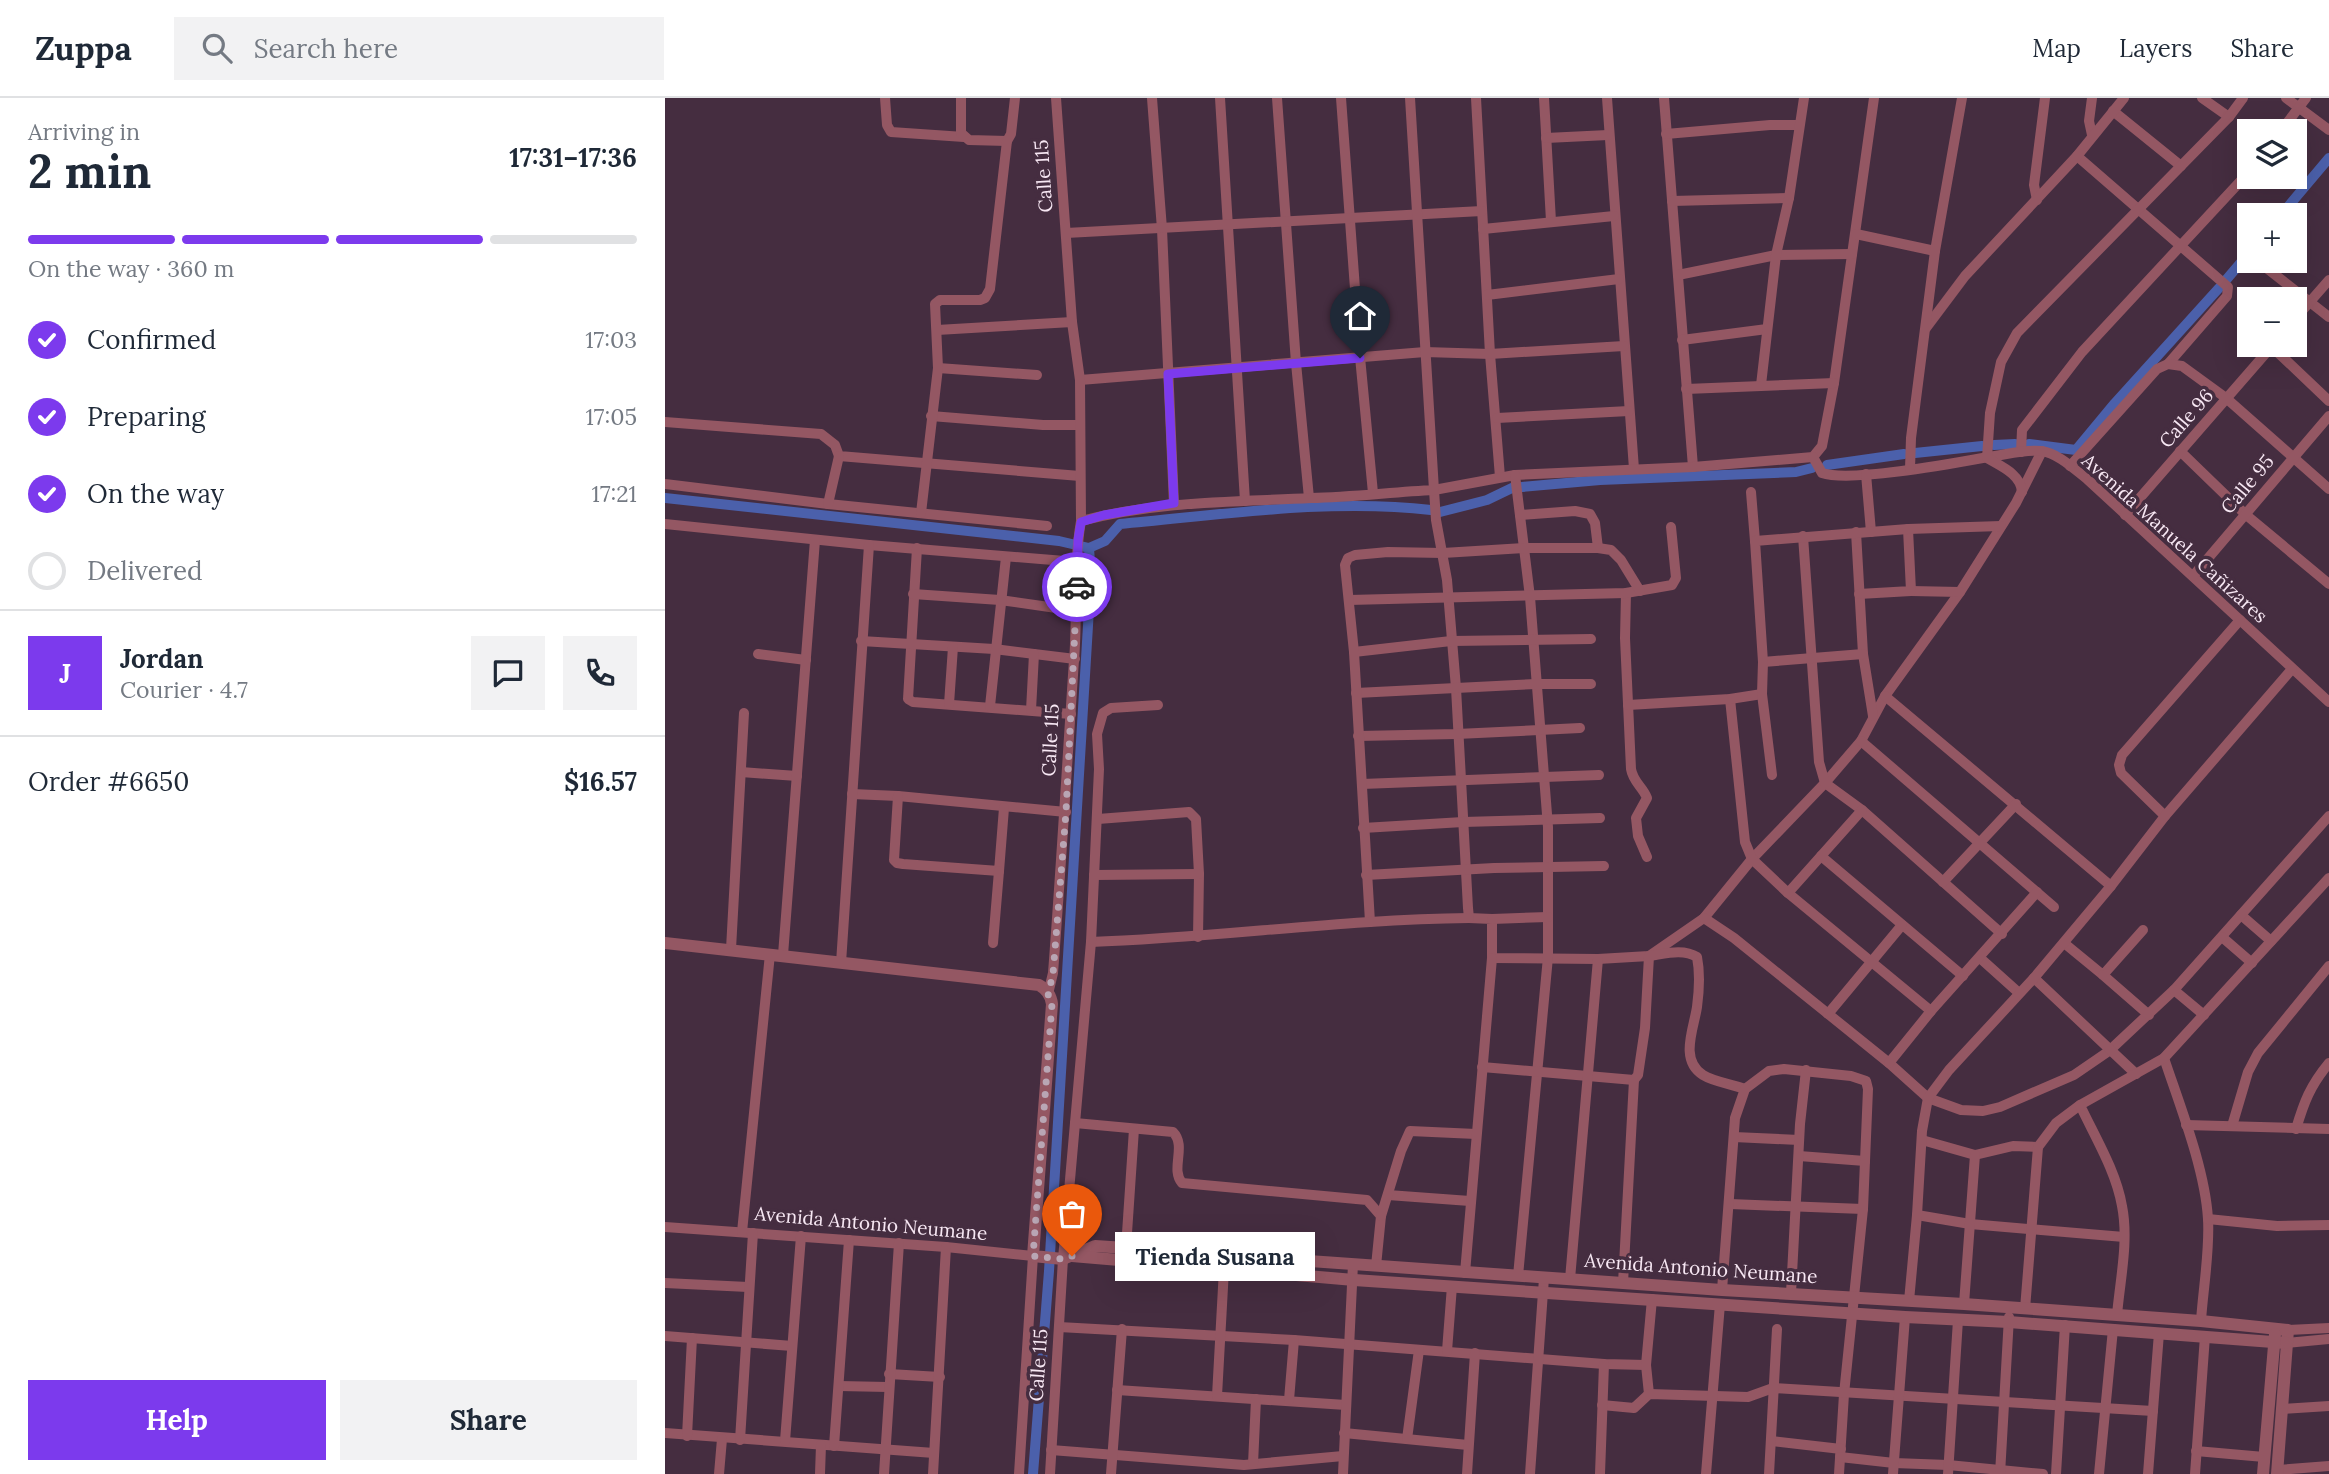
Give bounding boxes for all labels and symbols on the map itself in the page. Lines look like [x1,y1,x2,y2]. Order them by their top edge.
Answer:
street label: Calle 115 [1028,139,1058,213]
pin [1330,286,1390,358]
street label: Calle 96 [2154,383,2218,453]
street label: Avenida Manuela Cañizares [2077,448,2273,628]
street label: Calle 95 [2215,449,2279,519]
courier [1042,552,1112,622]
street label: Calle 115 [1036,703,1064,777]
pin [1042,1184,1102,1256]
street label: Avenida Antonio Neumane [753,1201,988,1245]
callout: Tienda Susana [1114,1232,1313,1280]
street label: Avenida Antonio Neumane [1583,1248,1818,1288]
street label: Calle 115 [1023,1328,1053,1402]

